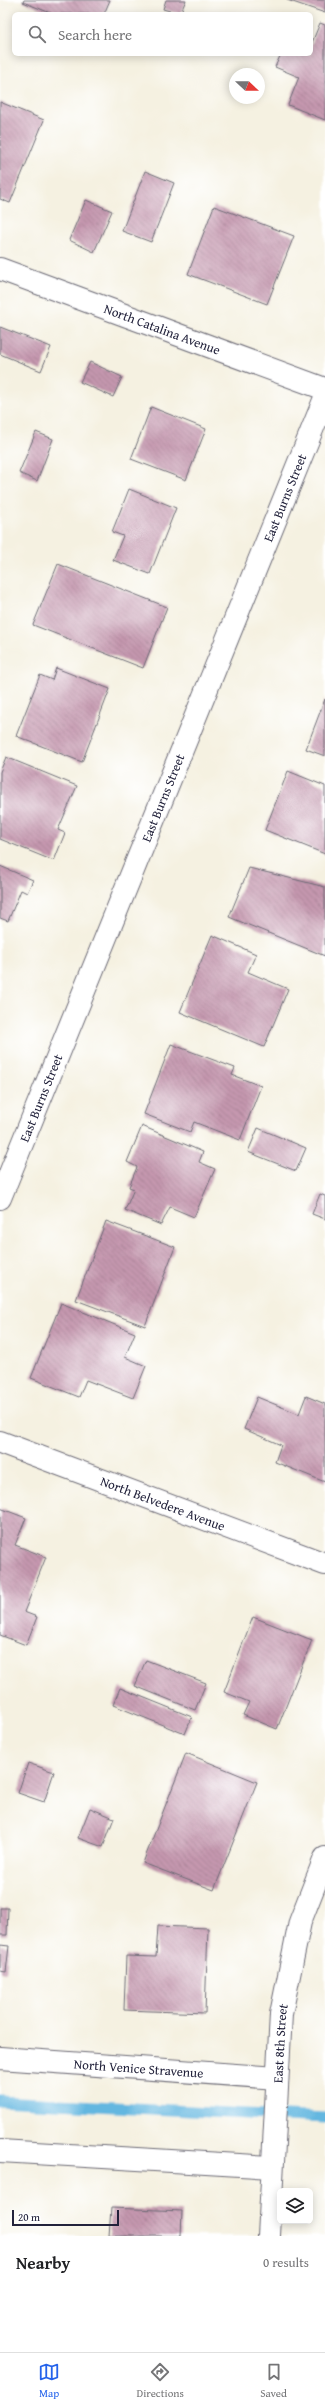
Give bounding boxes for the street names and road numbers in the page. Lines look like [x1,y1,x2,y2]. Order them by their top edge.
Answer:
street label: North Catalina Avenue [101,299,223,360]
street label: East Burns Street [259,451,312,545]
street label: East Burns Street [137,751,190,845]
street label: East Burns Street [15,1051,68,1145]
street label: North Belvedere Avenue [98,1472,228,1536]
street label: East 8th Street [268,2002,293,2083]
street label: North Venice Stravenue [73,2054,204,2083]

